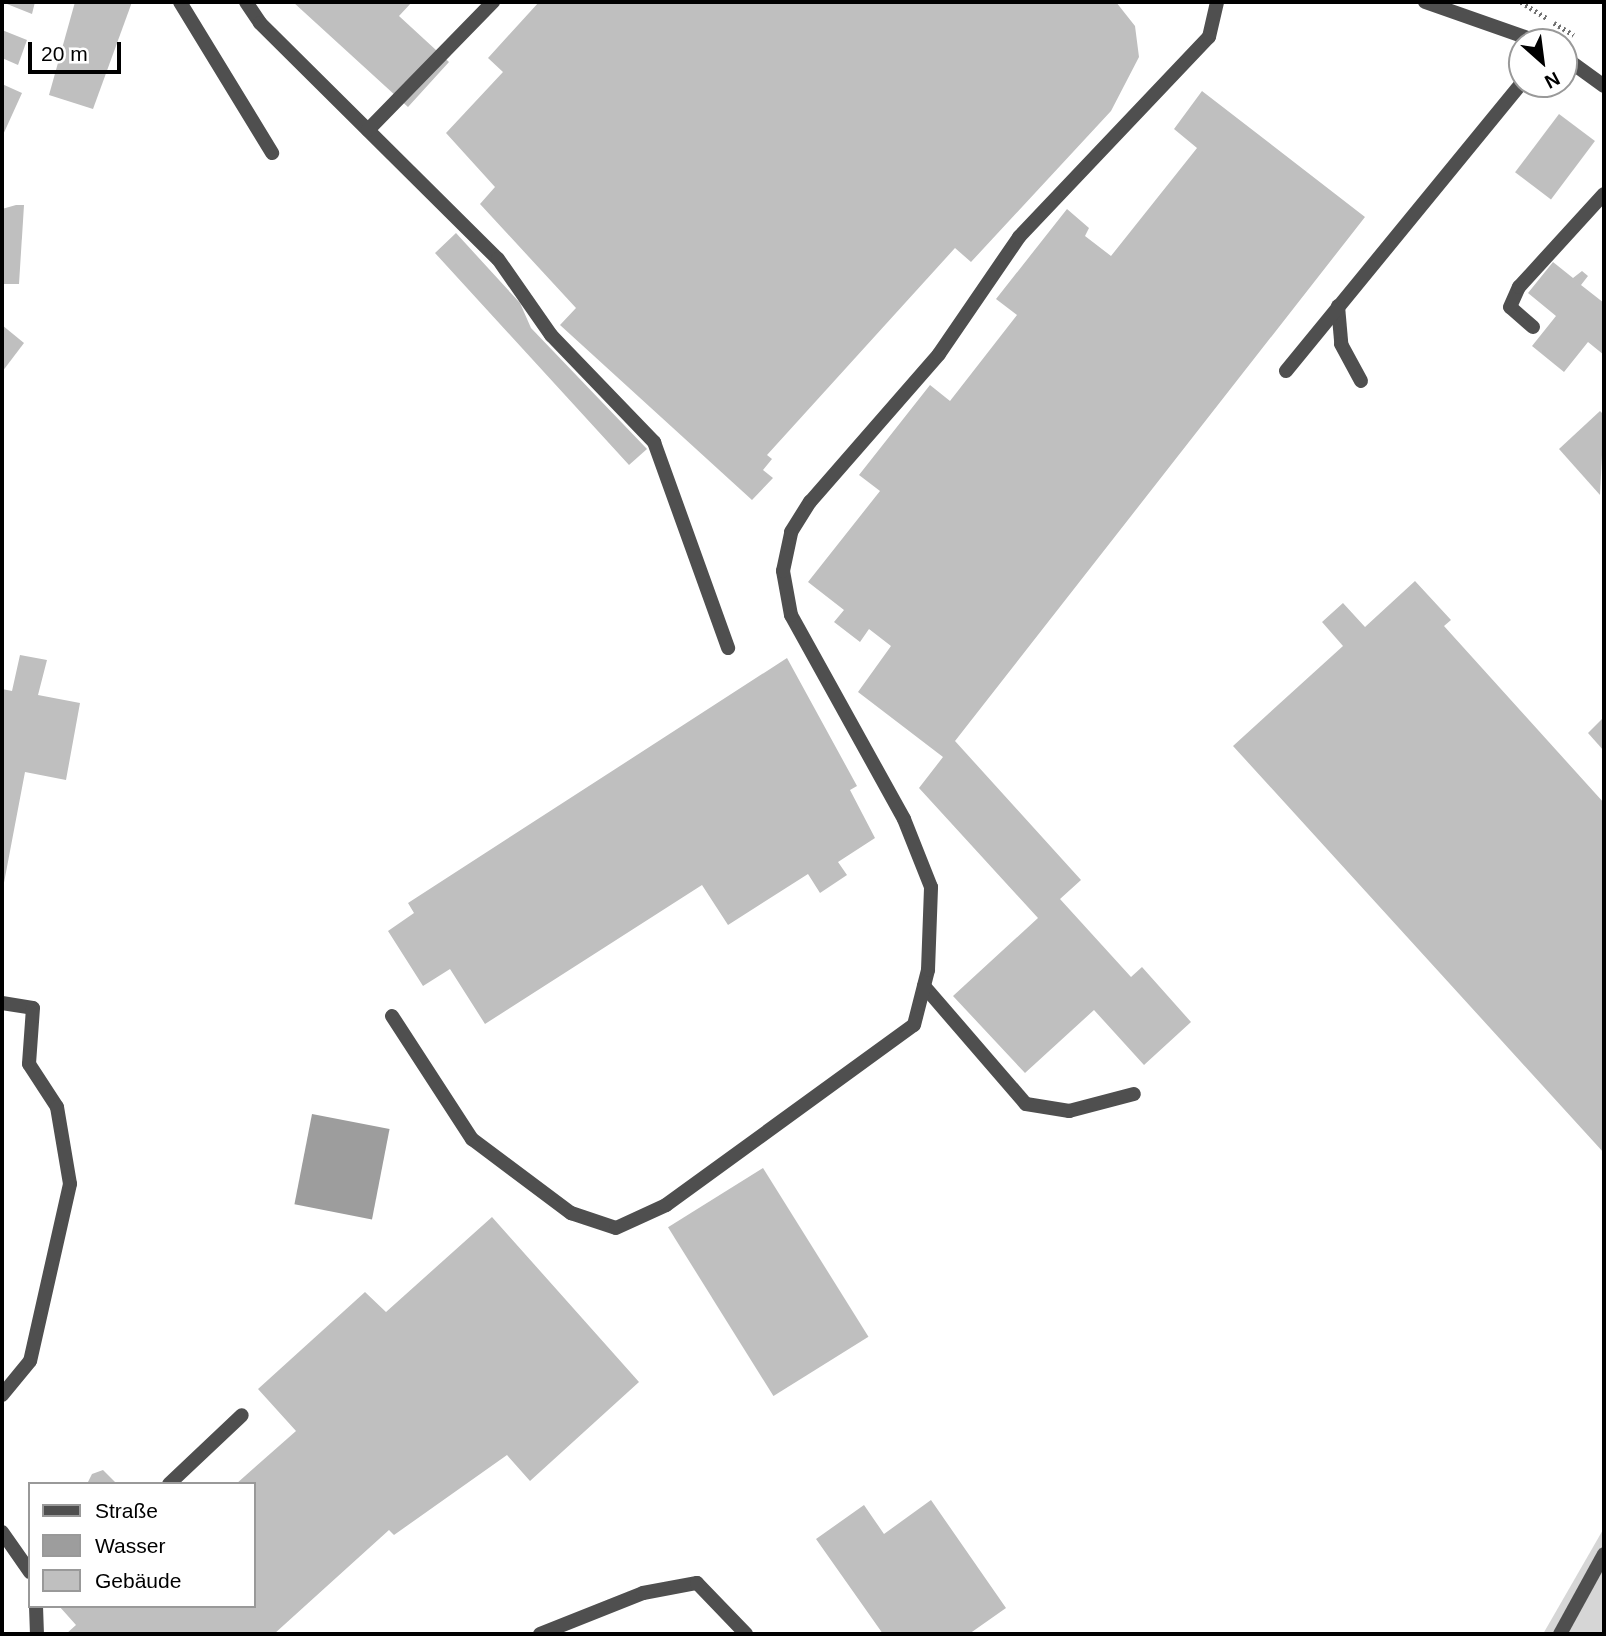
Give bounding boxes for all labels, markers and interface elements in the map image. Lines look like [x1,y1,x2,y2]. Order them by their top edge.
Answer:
scale bar [32,28,124,72]
north arrow [1508,28,1578,98]
text: 20 m [41,42,88,65]
text: N [1541,68,1563,93]
legend [28,1482,256,1608]
text: Straße [95,1499,158,1522]
text: Wasser [95,1534,165,1557]
text: Gebäude [95,1569,181,1592]

